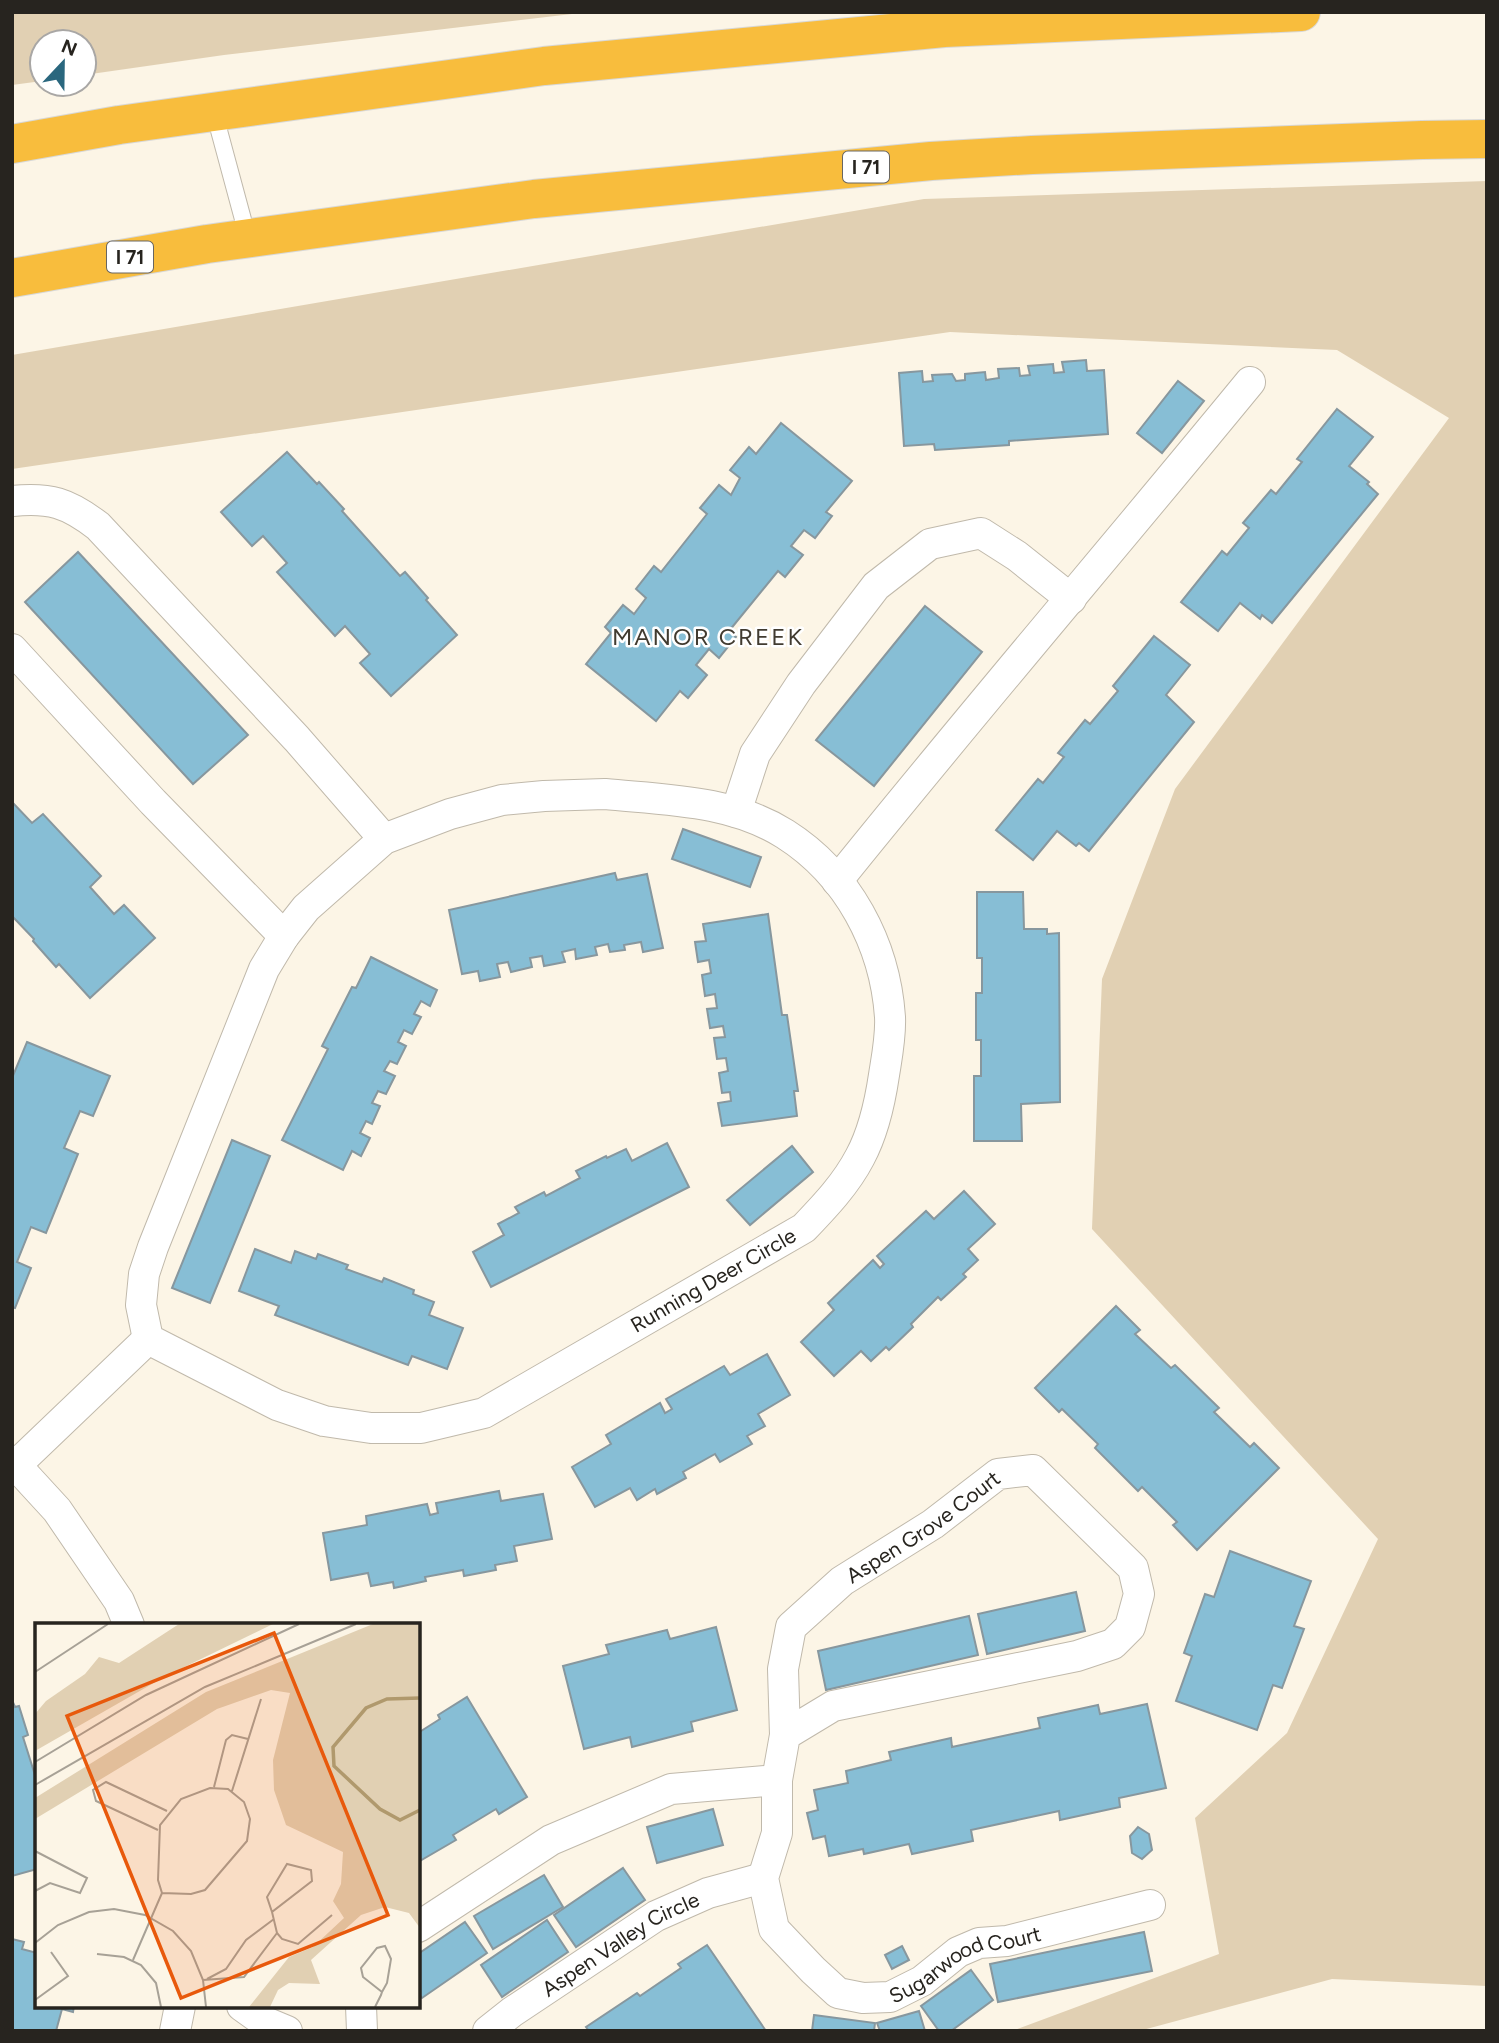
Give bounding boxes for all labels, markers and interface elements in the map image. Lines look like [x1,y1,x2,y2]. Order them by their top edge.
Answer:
north arrow [28,28,98,98]
text: N [58,34,80,61]
road number: I 71 [843,152,889,182]
road number: I 71 [107,242,153,272]
district label: MANOR CREEK [612,622,804,651]
street label: Running Deer Circle [626,1223,800,1337]
street label: Aspen Grove Court [841,1465,1005,1588]
inset map [35,1623,420,2008]
street label: Aspen Valley Circle [537,1886,703,2001]
street label: Sugarwood Court [885,1920,1043,2008]

